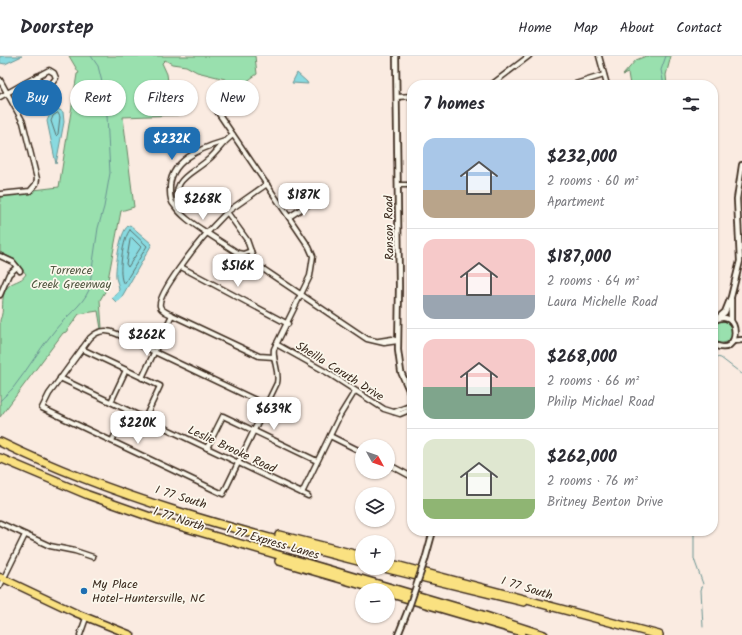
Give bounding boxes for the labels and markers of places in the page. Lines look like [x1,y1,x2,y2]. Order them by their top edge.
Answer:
pin: $232K [144,127,200,161]
pin: $187K [276,183,332,217]
pin: $268K [175,187,231,221]
pin: $516K [210,254,266,288]
pin: $262K [119,323,175,357]
pin: $639K [246,397,302,431]
pin: $220K [110,411,166,445]
place label: My Place Hotel-Huntersville, NC [92,575,205,608]
marker: My Place Hotel-Huntersville, NC [79,586,89,596]

